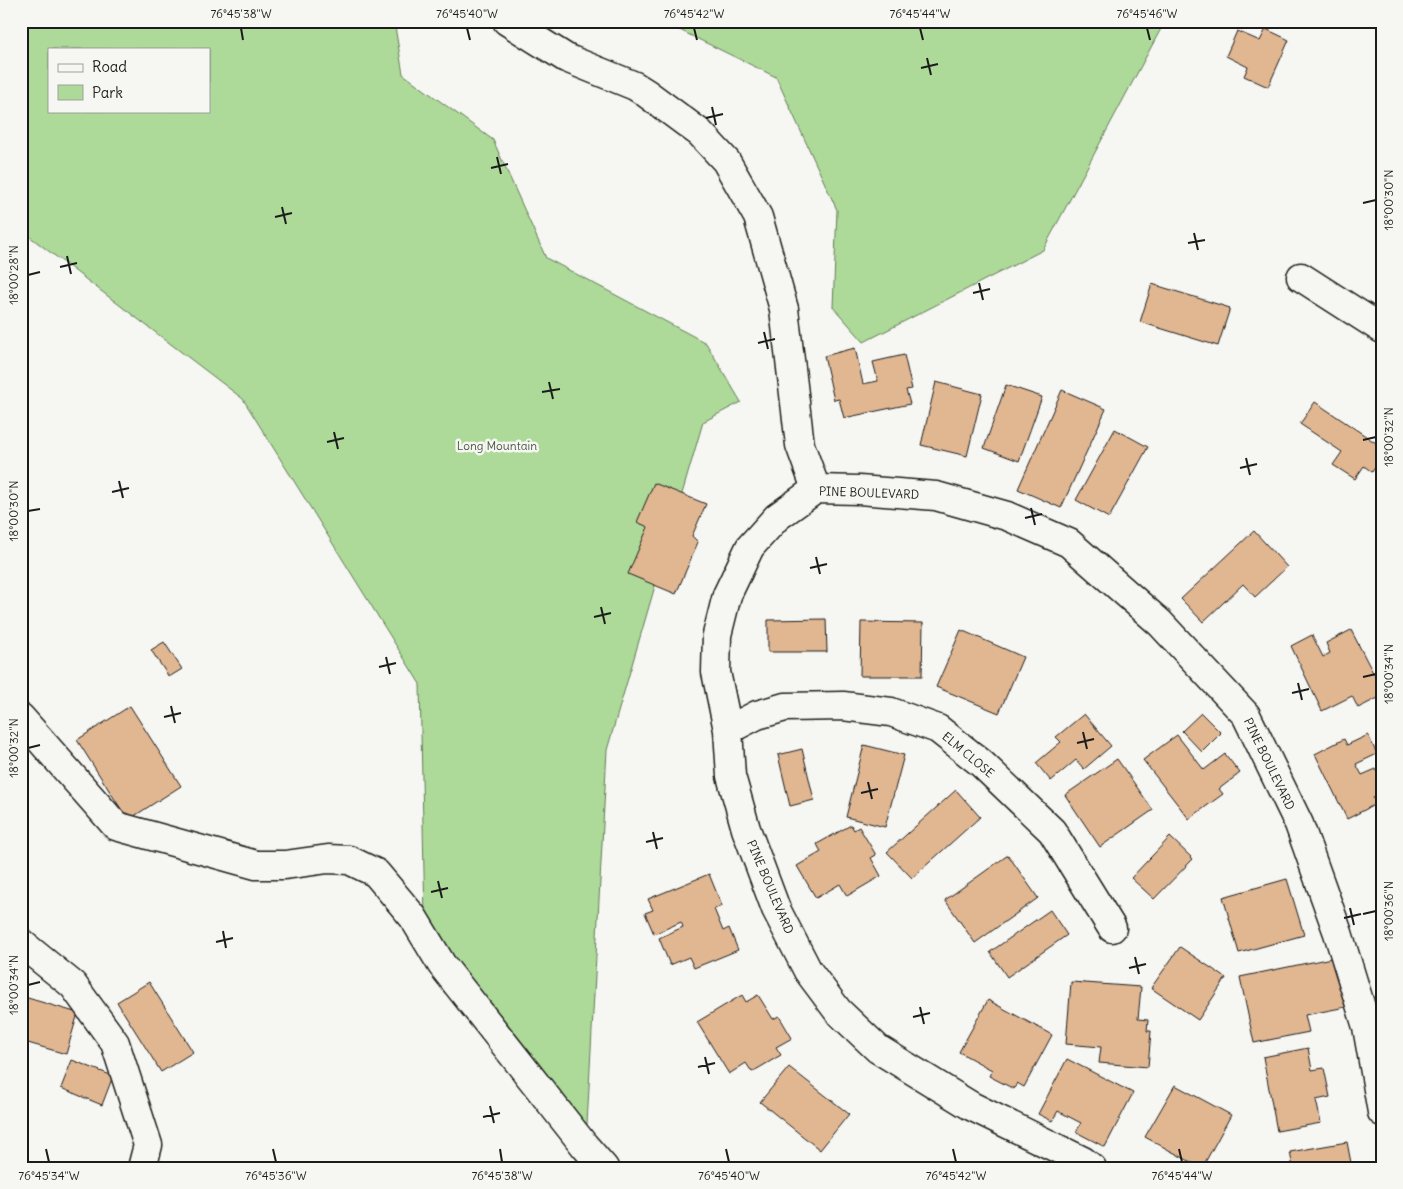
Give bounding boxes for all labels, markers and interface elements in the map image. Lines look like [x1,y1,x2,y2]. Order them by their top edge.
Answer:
text: 76°45'38"W [210,6,272,21]
text: 76°45'40"W [436,6,498,21]
text: 76°45'42"W [664,6,724,21]
text: 76°45'44"W [889,6,951,21]
text: 76°45'46"W [1116,6,1178,21]
legend [48,48,210,112]
text: Road [92,57,127,76]
text: Park [92,83,123,102]
text: 18°00'30"N [1381,170,1396,230]
text: 18°00'28"N [6,245,21,305]
text: 18°00'32"N [1381,407,1396,467]
park label: Long Mountain [457,438,537,453]
text: 18°00'30"N [6,481,21,541]
street label: PINE BOULEVARD [819,483,920,502]
text: 18°00'34"N [1381,644,1396,704]
street label: PINE BOULEVARD [1241,715,1298,812]
text: 18°00'32"N [6,718,21,778]
street label: ELM CLOSE [939,729,997,781]
street label: PINE BOULEVARD [744,838,797,936]
text: 18°00'36"N [1381,881,1396,941]
text: 18°00'34"N [6,955,21,1015]
text: 76°45'34"W [18,1168,80,1183]
text: 76°45'36"W [245,1168,307,1183]
text: 76°45'38"W [471,1168,533,1183]
text: 76°45'40"W [698,1168,760,1183]
text: 76°45'42"W [926,1168,986,1183]
text: 76°45'44"W [1151,1168,1213,1183]

